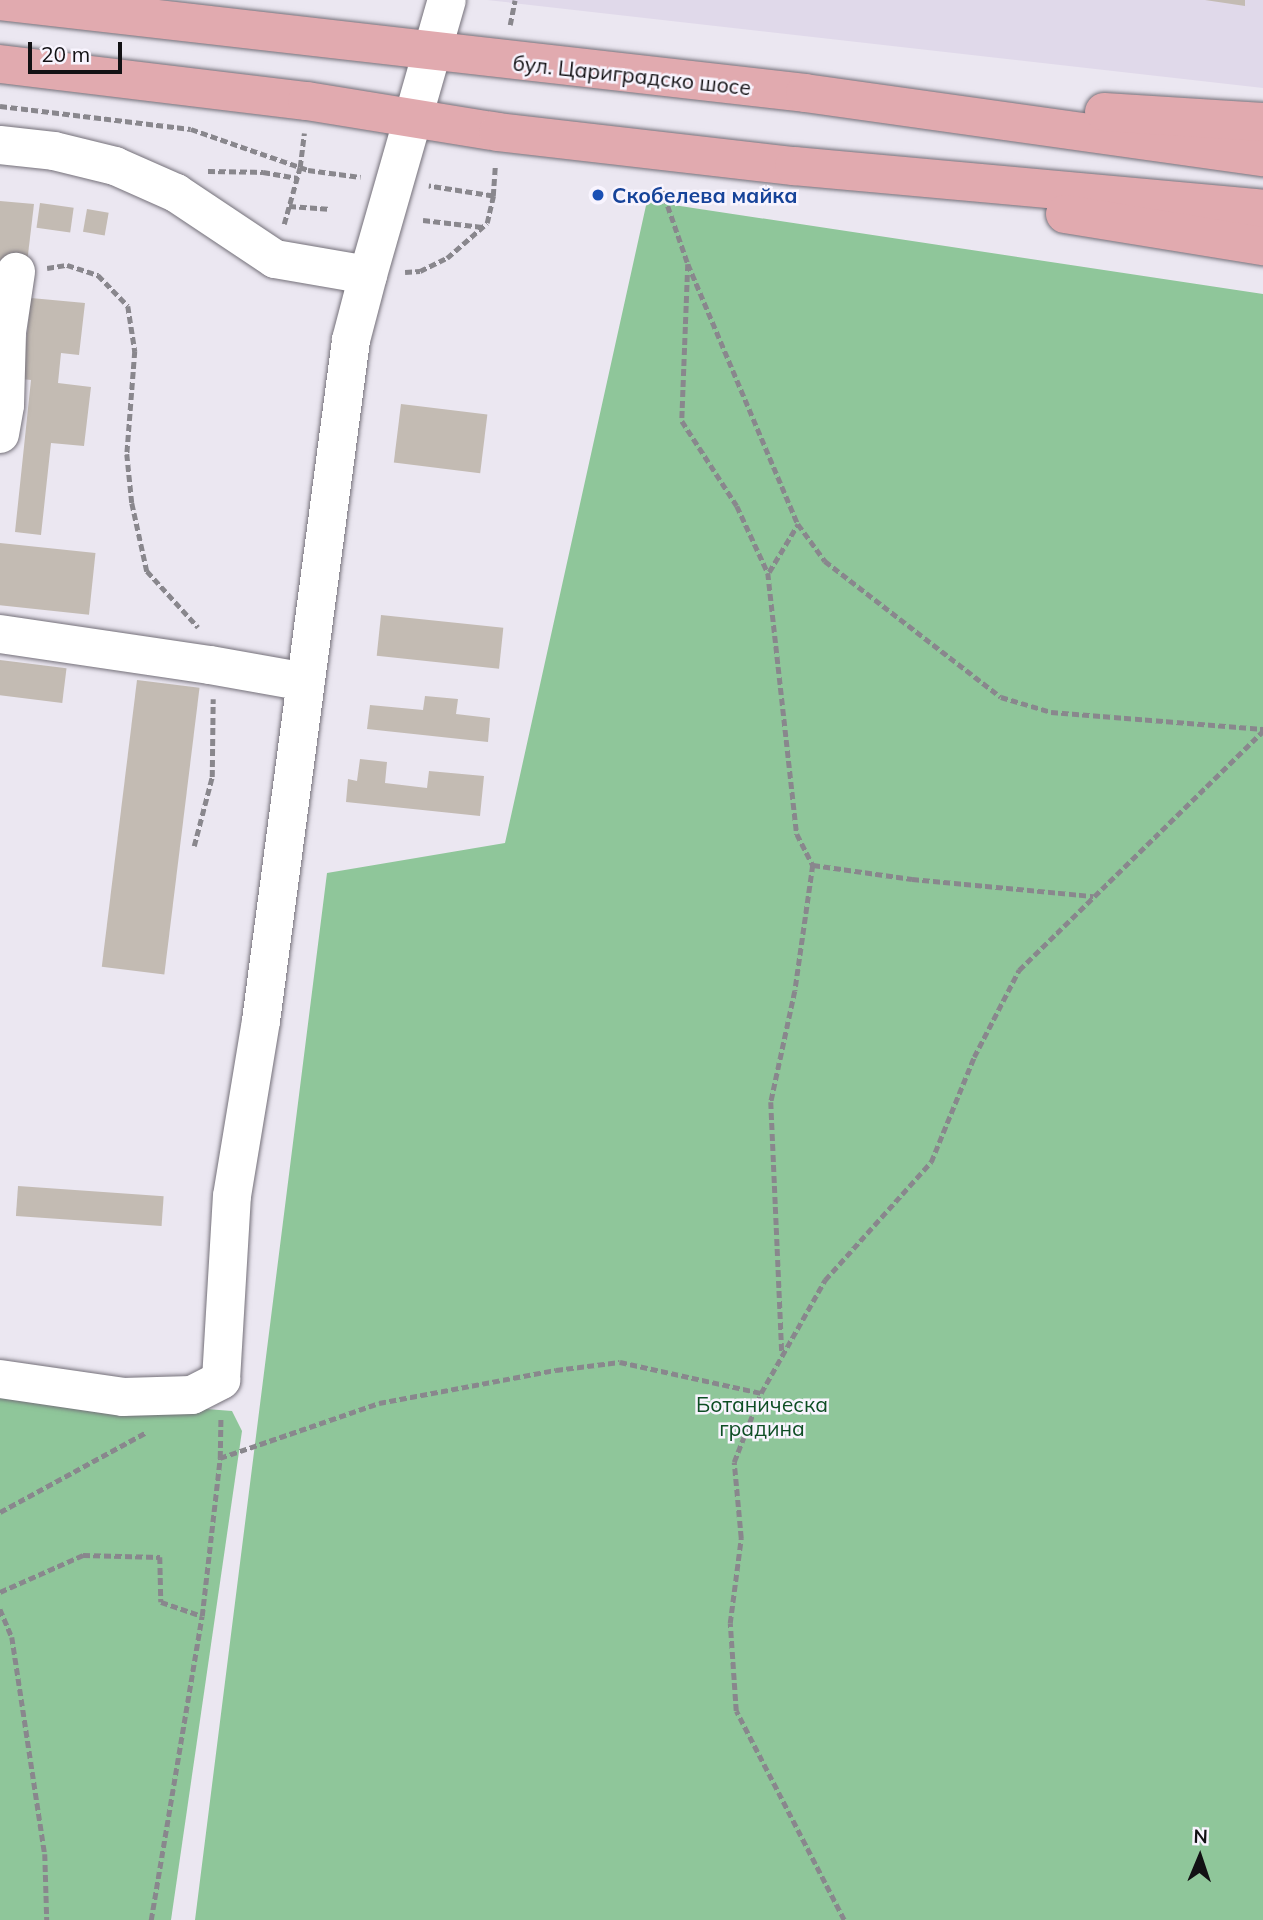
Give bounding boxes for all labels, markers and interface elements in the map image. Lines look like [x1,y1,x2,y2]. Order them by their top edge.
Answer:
scale bar [32,28,126,72]
text: 20 m [41,41,90,67]
street label: бул. Цариградско шосе [512,50,752,100]
place label: Скобелева майка [612,182,798,208]
marker: Скобелева майка [590,187,606,203]
park label: Ботаническа градина [696,1391,828,1441]
north arrow [1165,1822,1235,1892]
text: N [1193,1824,1208,1848]

